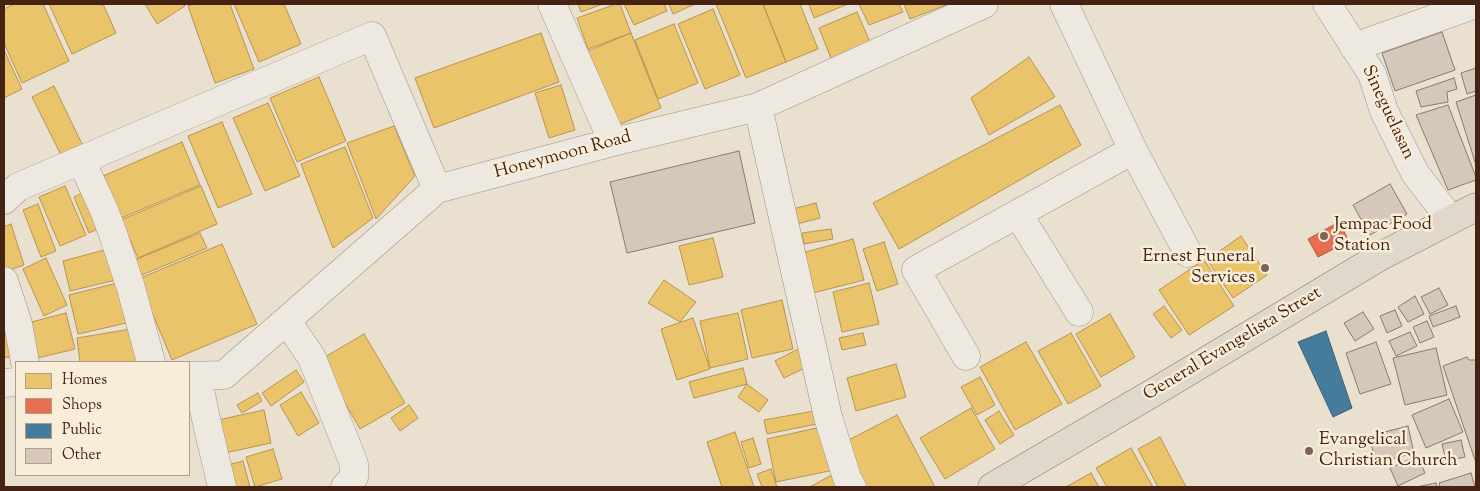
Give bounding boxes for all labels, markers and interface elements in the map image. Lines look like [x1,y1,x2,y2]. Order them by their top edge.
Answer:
street label: Sineguelasan [1356,62,1418,164]
street label: Honeymoon Road [492,127,634,185]
place label: Jempac Food Station [1334,215,1432,258]
marker: Jempac Food Station [1318,230,1330,242]
place label: Ernest Funeral Services [1142,247,1255,290]
marker: Ernest Funeral Services [1259,262,1271,274]
street label: General Evangelista Street [1140,283,1326,407]
legend [15,361,190,476]
text: Homes [62,370,107,391]
text: Shops [62,395,102,416]
text: Public [62,420,102,441]
place label: Evangelical Christian Church [1319,430,1458,472]
text: Other [62,445,101,466]
marker: Evangelical Christian Church [1303,445,1315,457]

